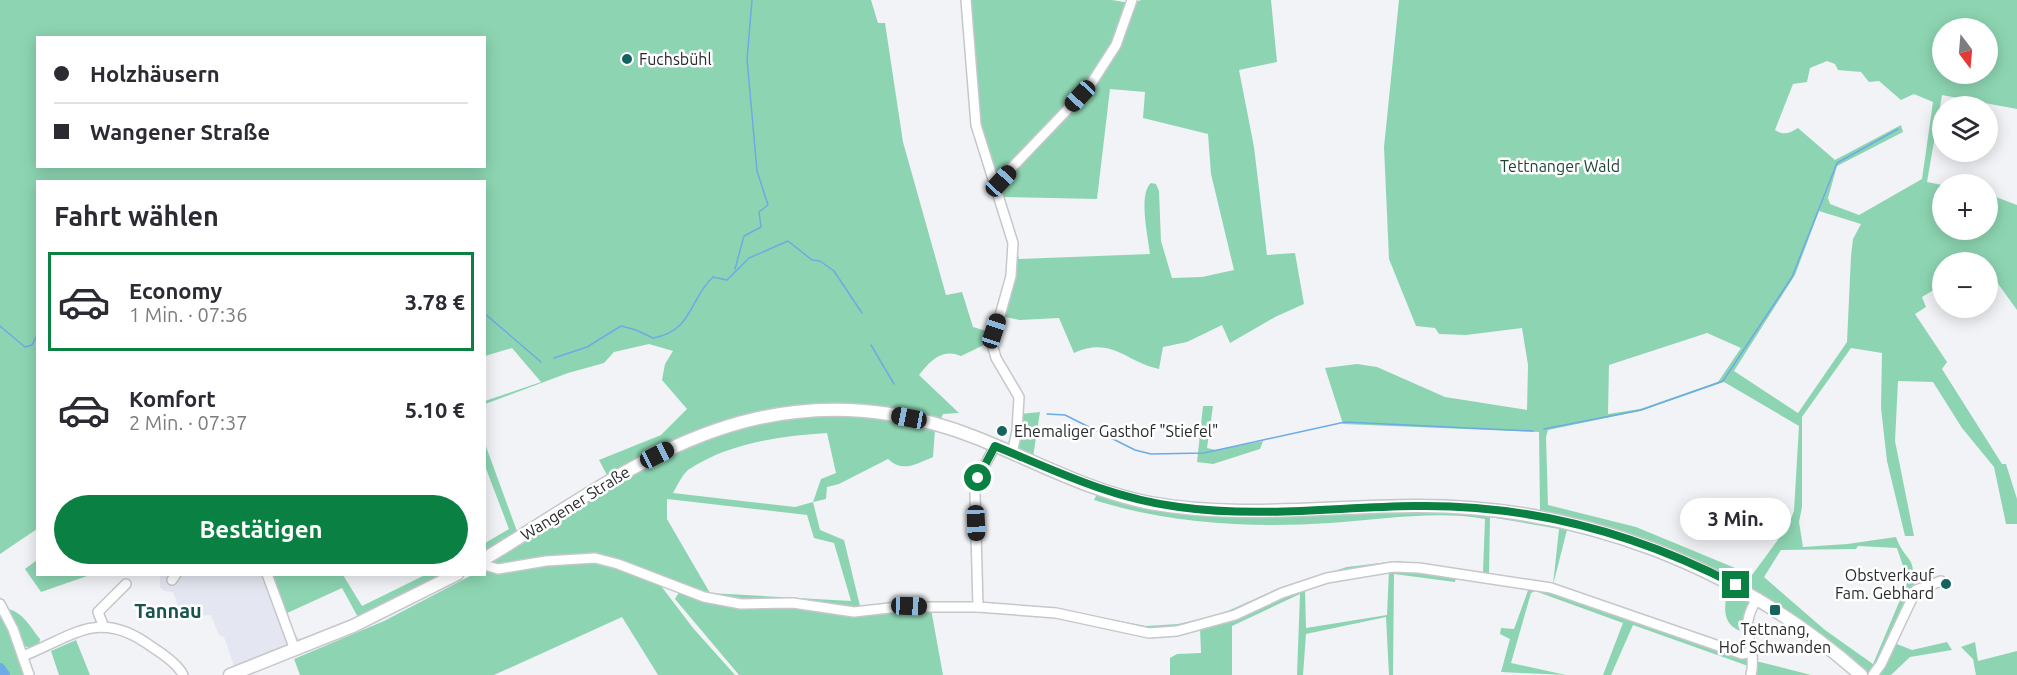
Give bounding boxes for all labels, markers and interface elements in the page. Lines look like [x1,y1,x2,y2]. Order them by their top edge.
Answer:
north arrow [1932,18,1998,84]
map controls [1932,18,1998,318]
place label: Fuchsbühl [639,50,712,68]
marker: Fuchsbühl [620,52,634,66]
text: Holzhäusern [90,61,220,86]
car [1061,77,1099,115]
button: layers [1932,96,1998,162]
text: Wangener Straße [90,119,270,144]
park label: Tettnanger Wald [1500,157,1620,175]
car [982,162,1020,200]
button: + [1932,174,1998,240]
text: Fahrt wählen [54,201,219,231]
button: − [1932,252,1998,318]
icon: car [57,275,111,329]
text: Economy [129,278,222,303]
text: 3.78 € [405,289,465,314]
text: 1 Min. · 07:36 [129,303,248,326]
car [980,311,1008,351]
icon: car [57,383,111,437]
text: Komfort [129,386,216,411]
text: 5.10 € [405,397,465,422]
car [890,406,928,430]
text: 2 Min. · 07:37 [129,411,248,434]
place label: Ehemaliger Gasthof "Stiefel" [1014,422,1218,440]
marker: Ehemaliger Gasthof "Stiefel" [995,424,1009,438]
car [637,439,677,471]
street label: Wangener Straße [517,462,633,544]
route start [964,464,991,491]
button: Bestätigen [54,495,468,564]
callout: 3 Min. [1680,498,1792,540]
car [966,505,986,541]
text: 3 Min. [1708,507,1764,530]
place label: Obstverkauf Fam. Gebhard [1835,566,1935,602]
route end [1722,571,1749,598]
marker: Obstverkauf Fam. Gebhard [1939,577,1953,591]
car [891,596,927,616]
district label: Tannau [134,599,202,622]
marker: Tettnang, Hof Schwanden [1768,603,1782,617]
place label: Tettnang, Hof Schwanden [1719,620,1831,656]

